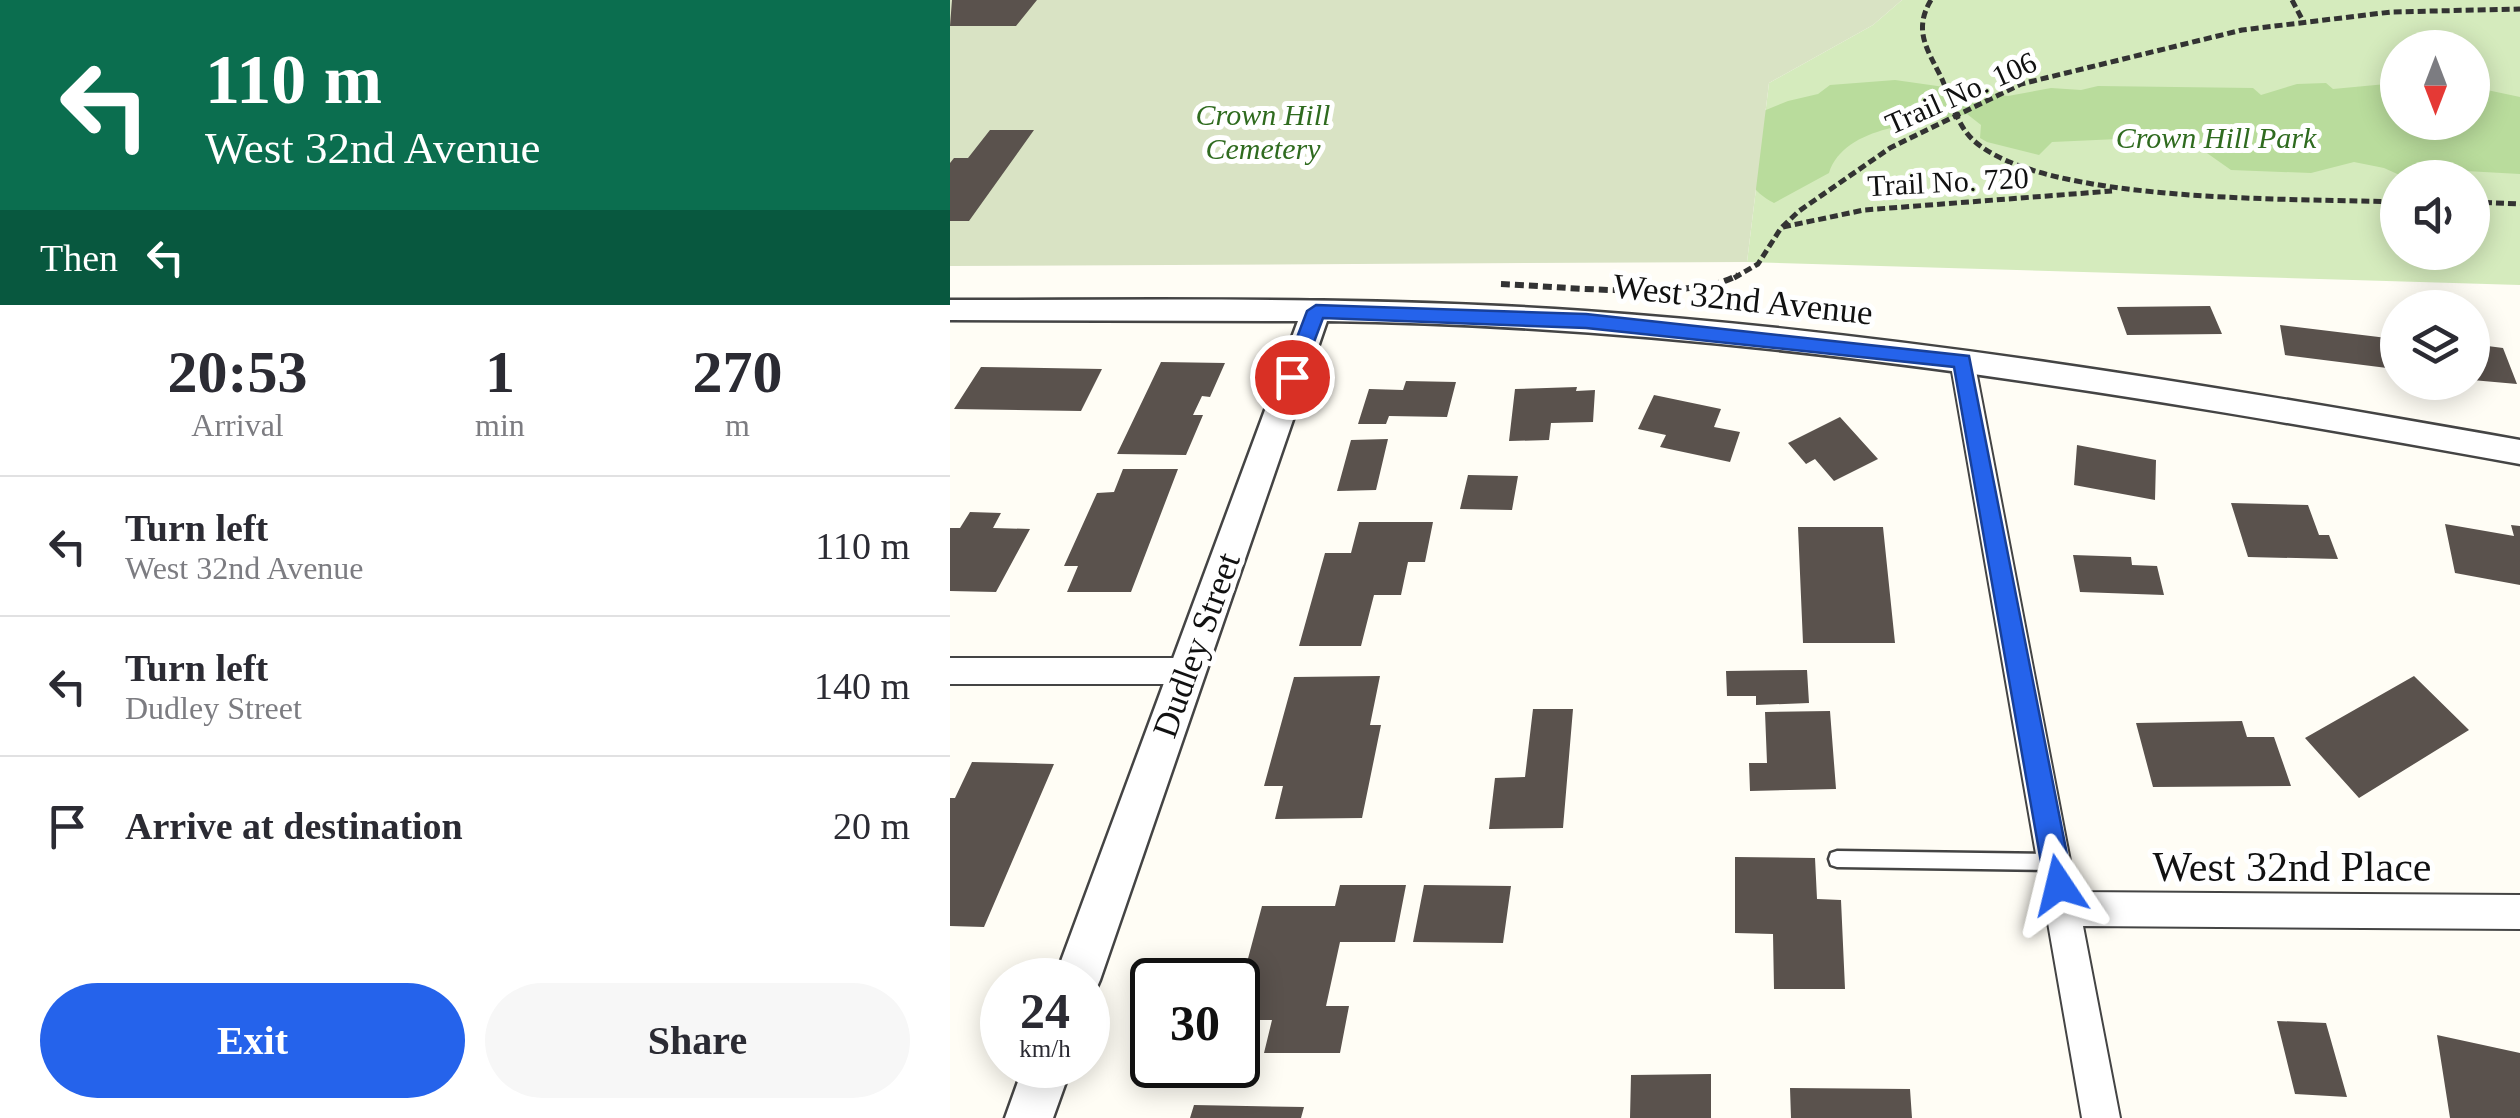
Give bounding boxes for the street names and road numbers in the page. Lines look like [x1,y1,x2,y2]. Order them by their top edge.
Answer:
street label: Trail No. 106 [1880,45,2041,140]
street label: Trail No. 720 [1867,161,2029,202]
street label: West 32nd Avenue [1611,266,1875,333]
street label: Dudley Street [1145,547,1248,743]
street label: West 32nd Place [2153,844,2431,890]

